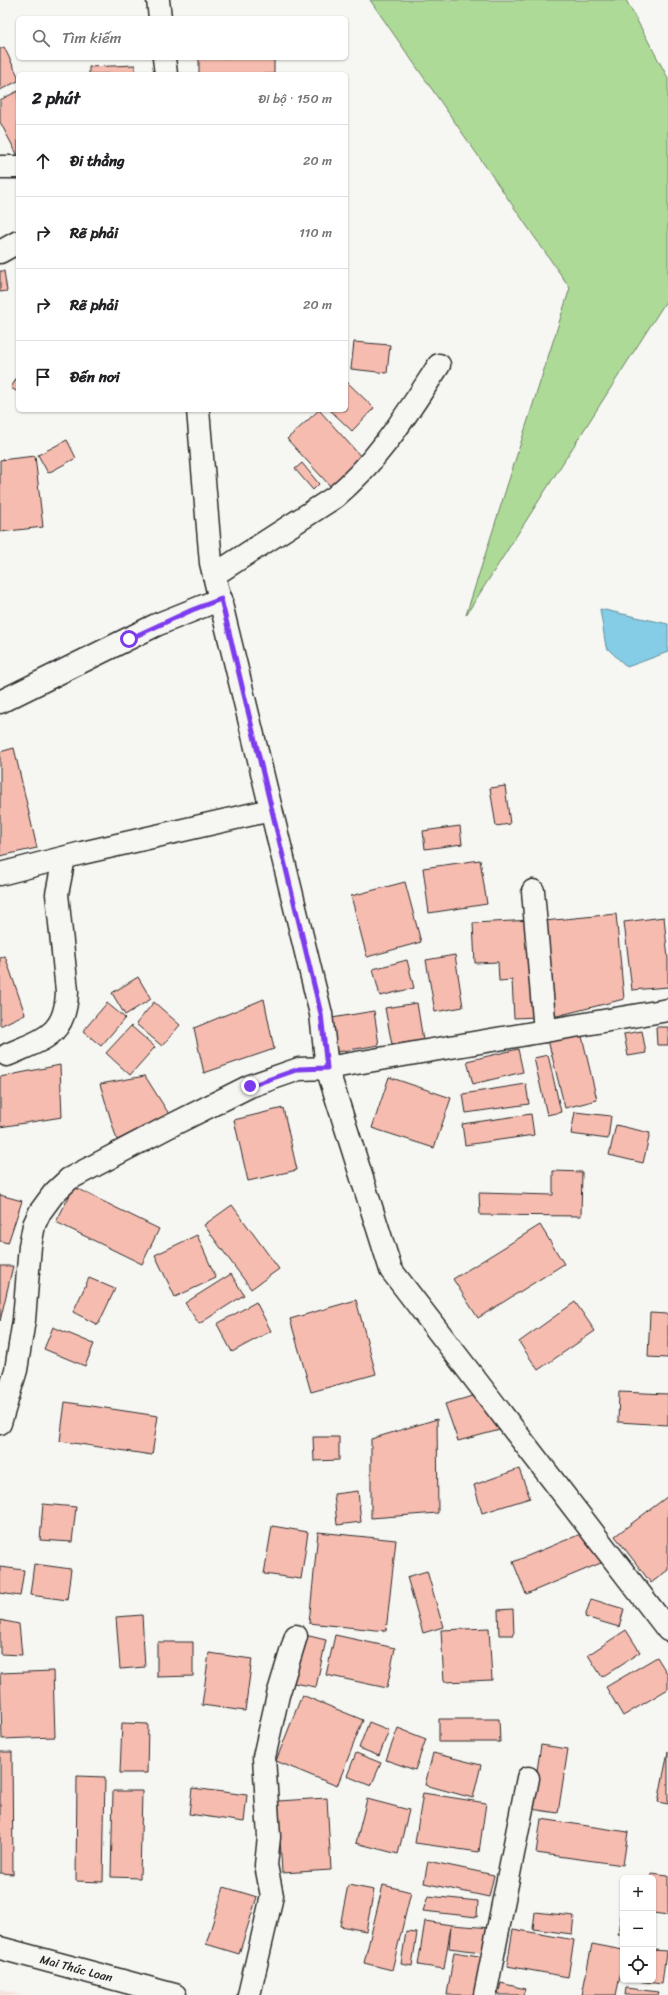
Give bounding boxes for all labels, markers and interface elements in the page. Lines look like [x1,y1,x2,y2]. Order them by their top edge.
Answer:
search box [16,16,348,60]
text: Tìm kiếm [62,25,121,51]
icon: search [30,27,52,49]
text: 2 phút [32,83,80,113]
text: Đi bộ · 150 m [258,87,332,110]
text: Đi thẳng [70,148,125,174]
text: 20 m [303,149,332,172]
icon: ahead [32,150,54,172]
text: Rẽ phải [70,220,118,246]
text: 110 m [299,221,332,244]
icon: right [32,222,54,244]
text: Rẽ phải [70,292,118,318]
text: 20 m [303,293,332,316]
icon: right [32,294,54,316]
text: Đến nơi [70,364,120,390]
icon: arrive [32,366,54,388]
route start [120,630,138,648]
route end [241,1077,259,1095]
map controls [620,1875,656,1983]
button: + [620,1875,656,1911]
button: − [620,1911,656,1947]
button: locate [620,1947,656,1983]
street label: Mai Thúc Loan [37,1948,116,1989]

